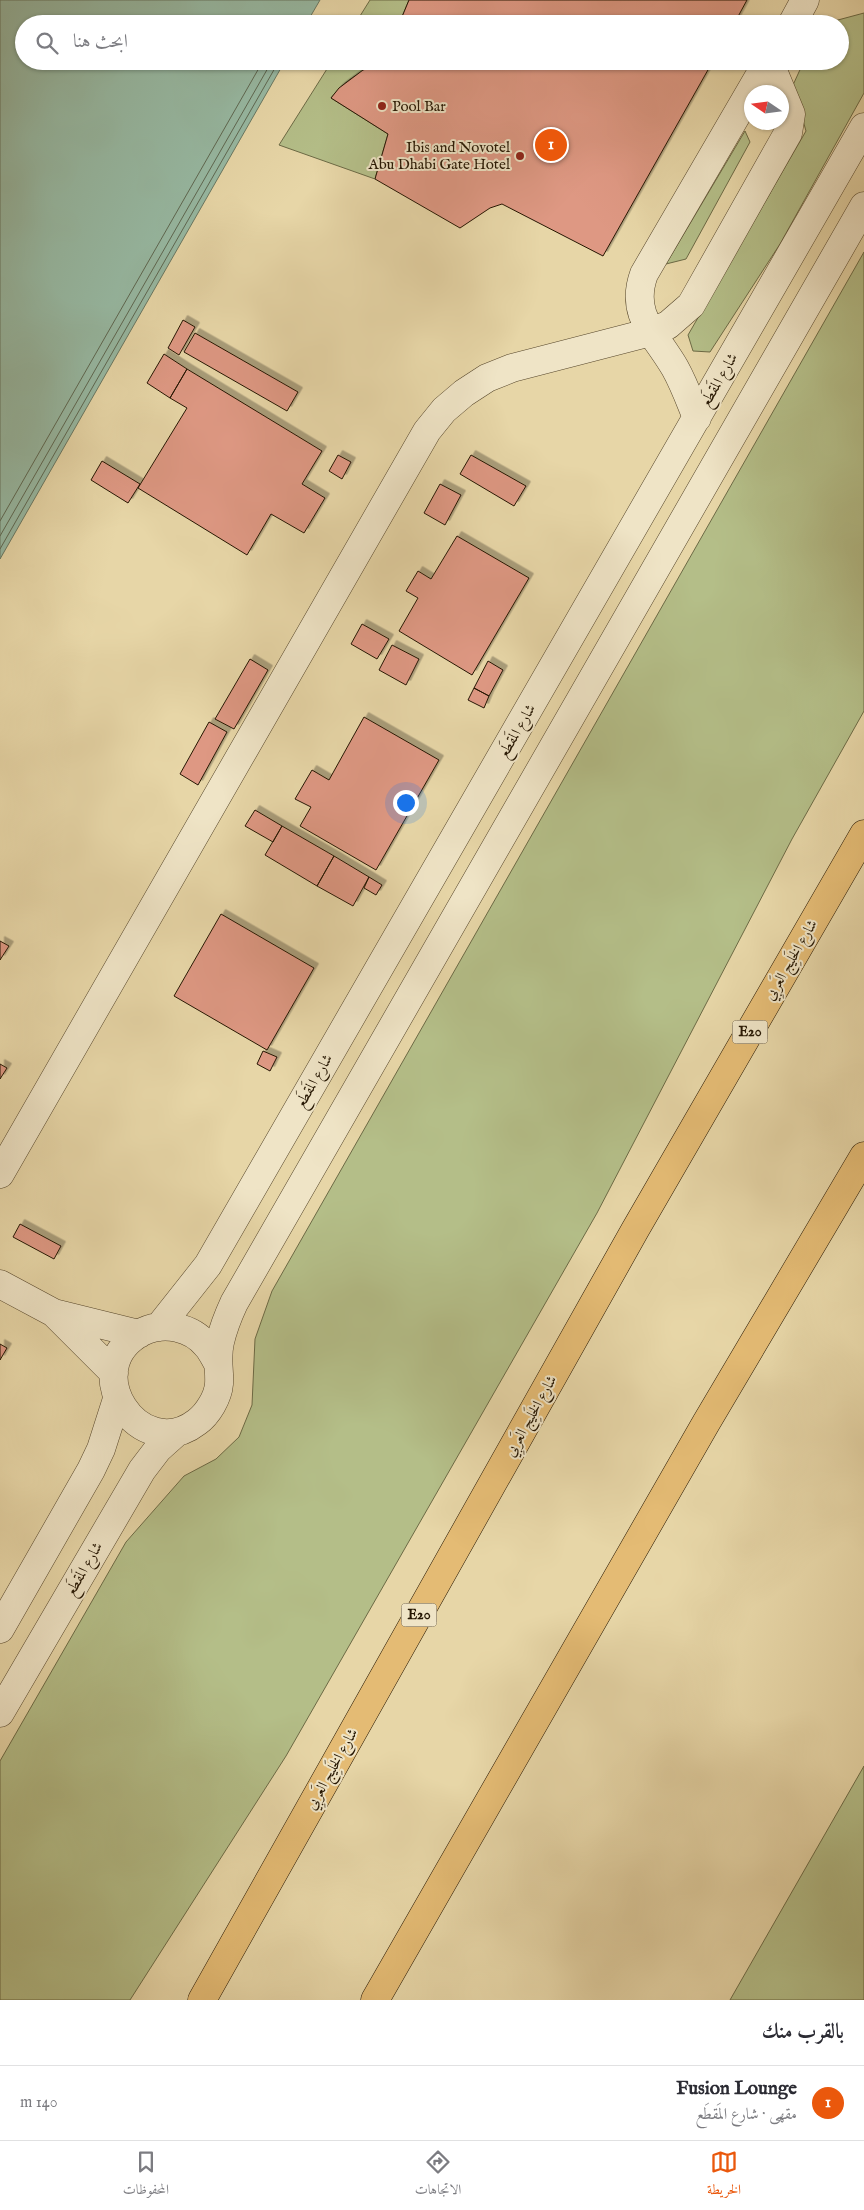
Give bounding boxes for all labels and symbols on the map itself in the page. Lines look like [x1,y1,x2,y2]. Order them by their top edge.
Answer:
north arrow [744,85,789,130]
place label: Pool Bar [392,97,446,116]
marker: Pool Bar [376,100,388,112]
pin: 1 [535,126,567,164]
place label: Ibis and Novotel Abu Dhabi Gate Hotel [368,138,511,174]
marker: Ibis and Novotel Abu Dhabi Gate Hotel [514,150,526,162]
street label: شارع المَقطَع [694,349,745,412]
street label: شارع المَقطَع [492,700,543,763]
your location [393,790,419,816]
street label: شارع الخَلِيج العَربِي [758,915,825,1006]
road number: E20 [732,1020,768,1044]
street label: شارع المَقطَع [289,1050,340,1113]
street label: شارع الخَلِيج العَربِي [499,1371,565,1462]
street label: شارع المَقطَع [59,1538,110,1601]
road number: E20 [402,1604,436,1626]
street label: شارع الخَلِيج العَربِي [300,1724,366,1815]

